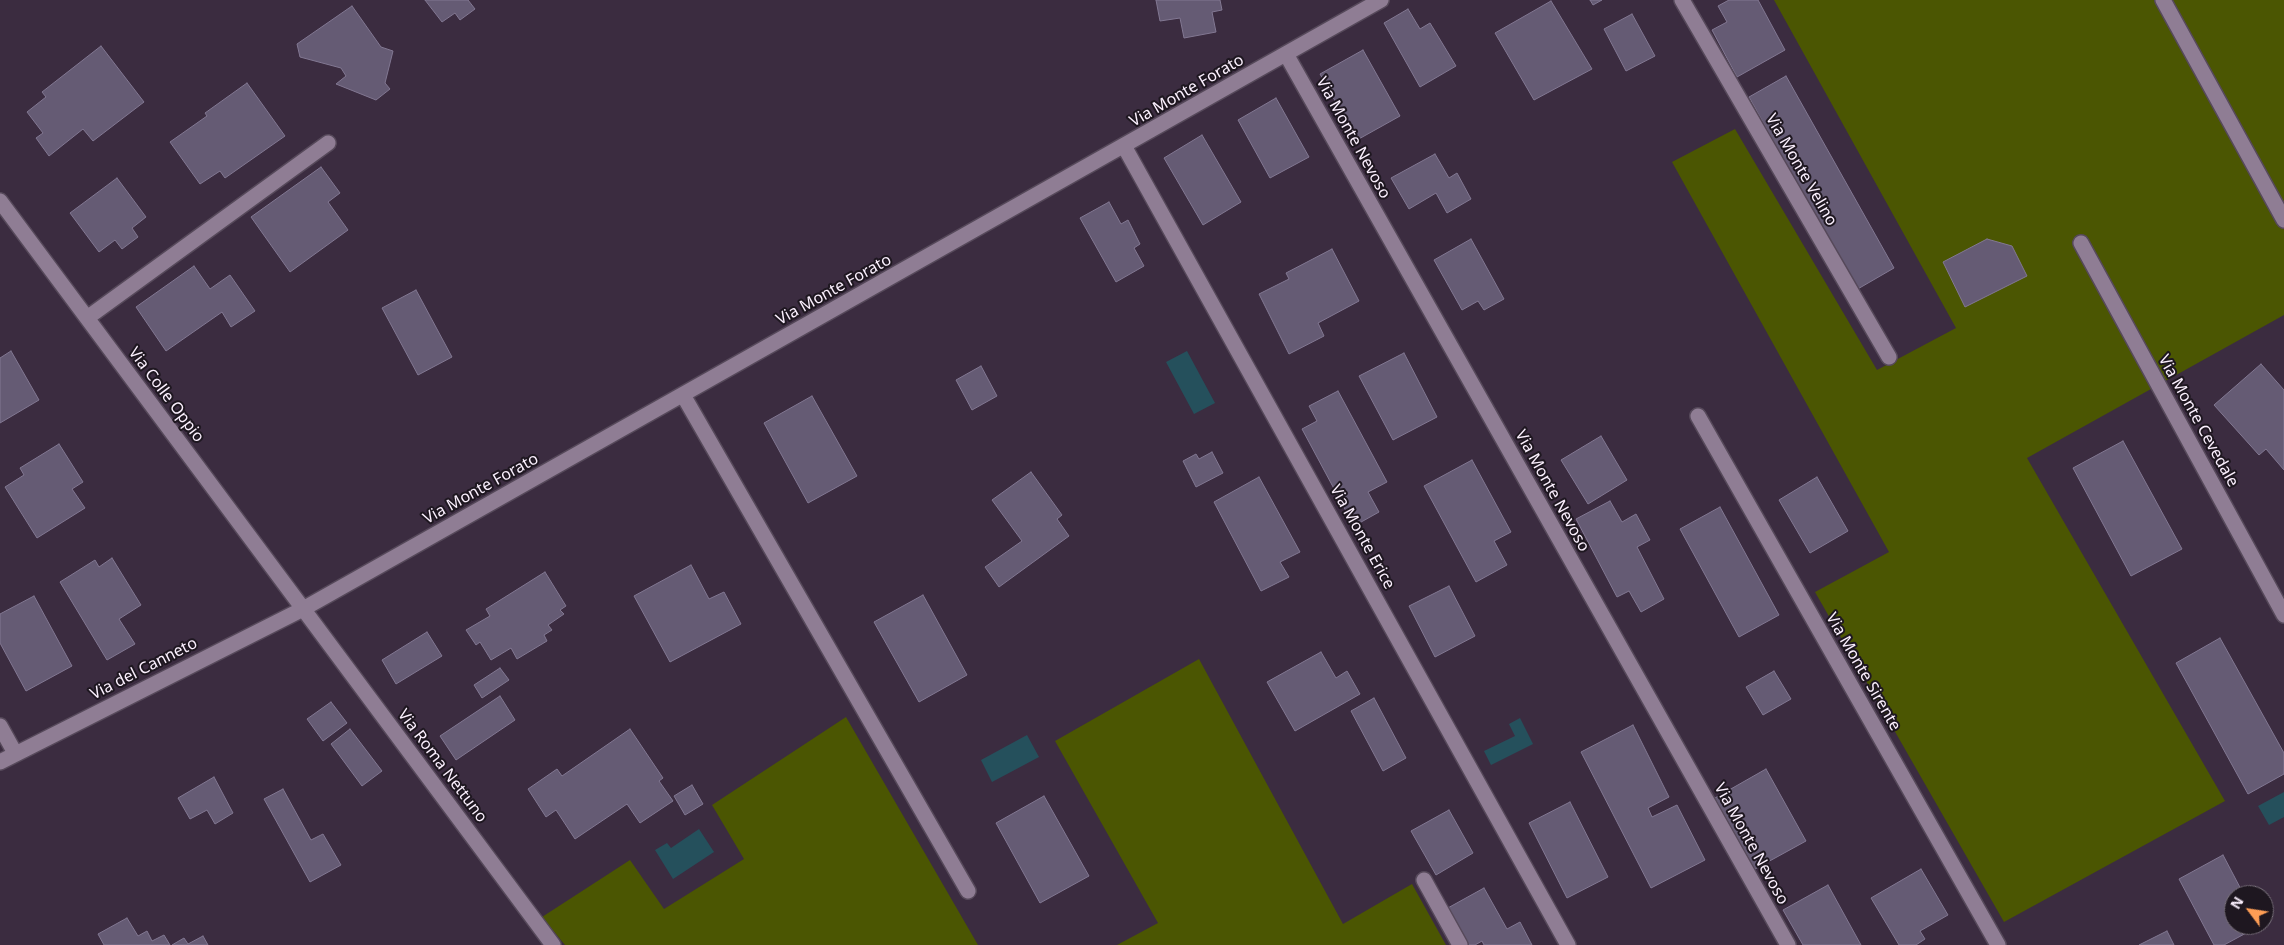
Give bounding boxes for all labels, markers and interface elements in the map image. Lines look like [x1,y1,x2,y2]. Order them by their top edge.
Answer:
street label: Via Monte Forato [1127,51,1247,131]
street label: Via Monte Nevoso [1312,74,1394,202]
street label: Via Monte Velino [1761,111,1841,229]
street label: Via Monte Forato [773,250,895,330]
street label: Via Colle Oppio [124,344,208,446]
street label: Via Monte Cevedale [2154,352,2242,490]
street label: Via Monte Nevoso [1511,427,1593,555]
street label: Via Monte Forato [420,449,542,529]
street label: Via Monte Erice [1325,482,1399,592]
street label: Via Monte Sirente [1821,610,1905,734]
street label: Via del Canneto [87,634,201,704]
street label: Via Roma Nettuno [393,706,491,826]
street label: Via Monte Nevoso [1710,780,1792,908]
north arrow [2224,885,2274,935]
text: N [2225,893,2248,912]

